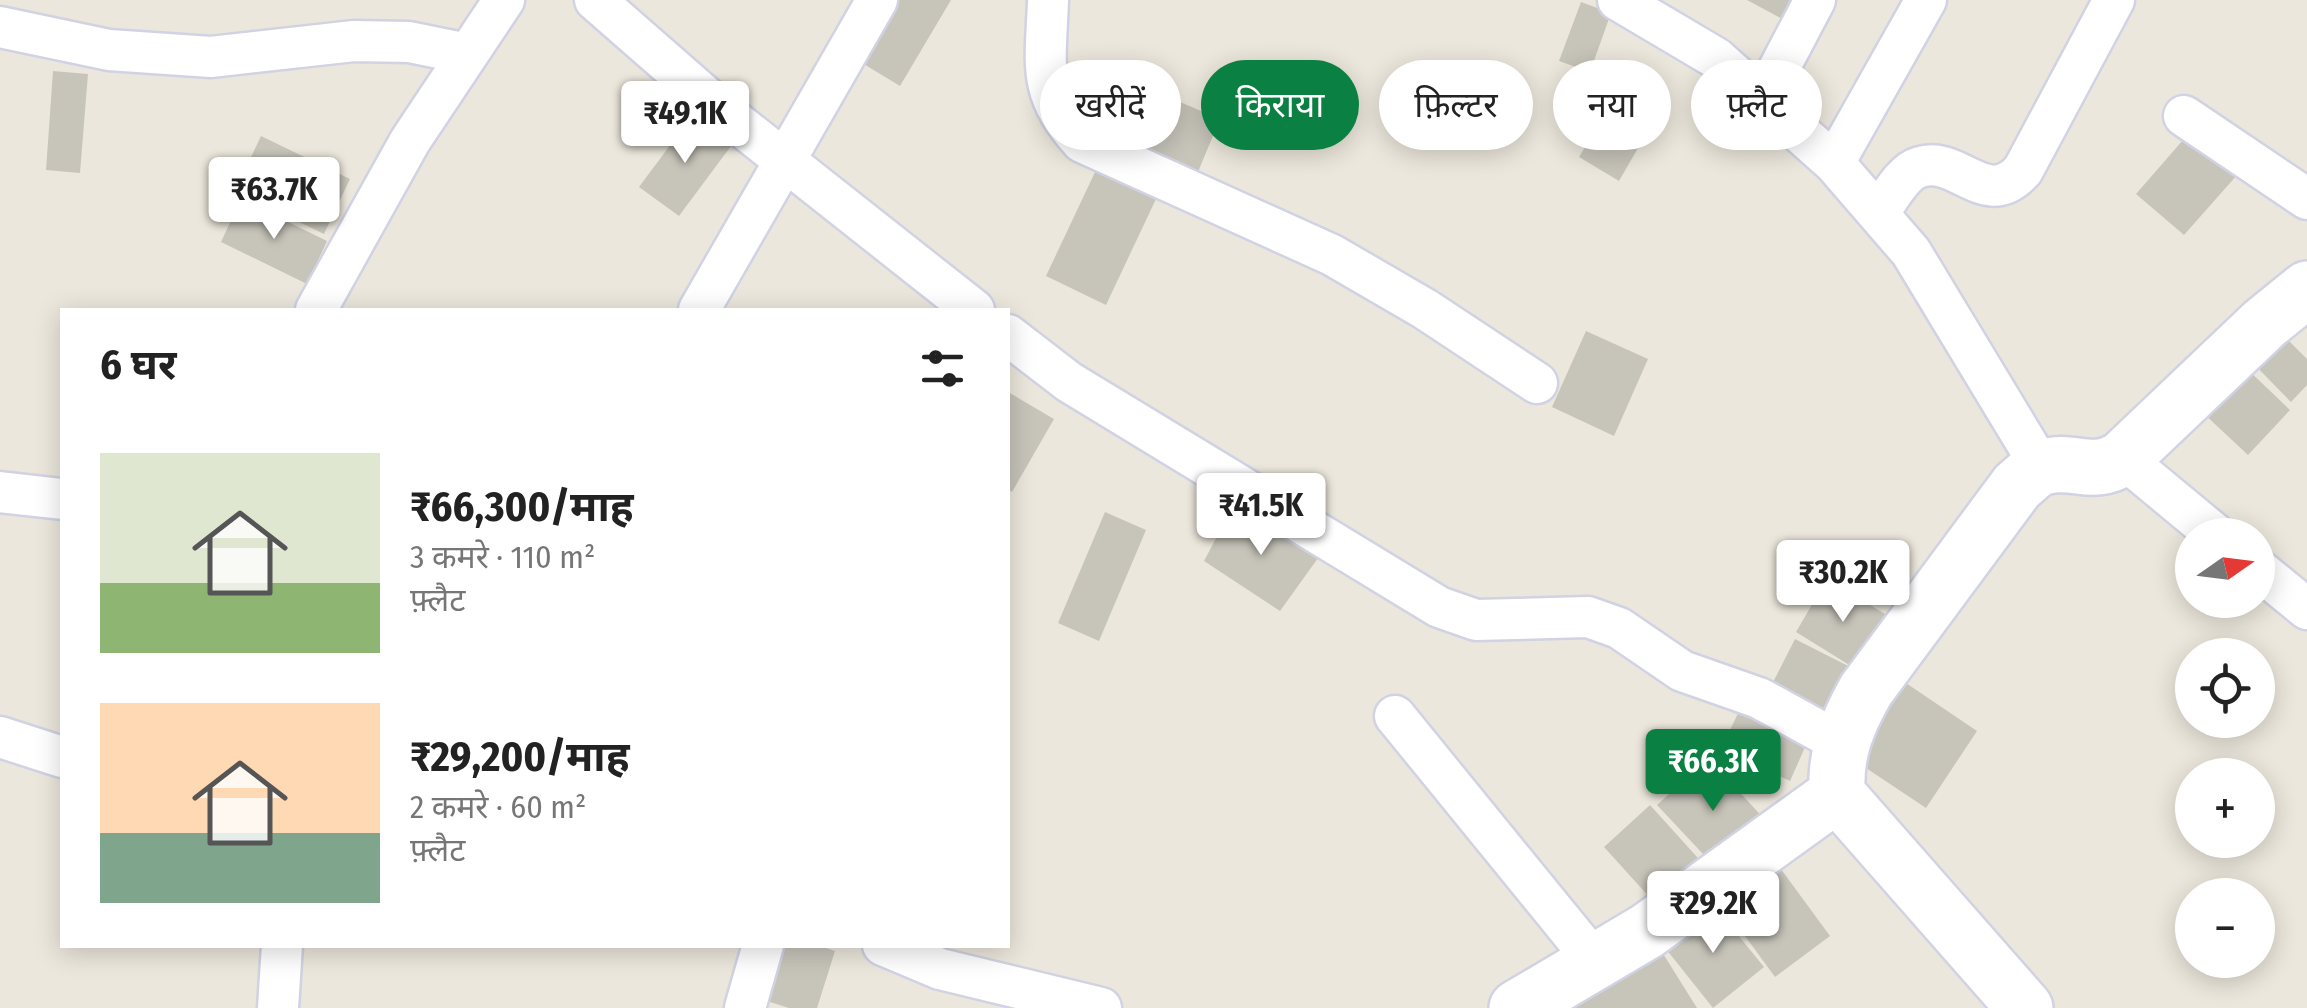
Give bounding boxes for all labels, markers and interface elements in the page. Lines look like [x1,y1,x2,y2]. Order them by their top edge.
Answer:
chip: खरीदें [1040,60,1181,150]
chip: किराया [1201,60,1359,150]
chip: फ़िल्टर [1379,60,1533,150]
chip: नया [1553,60,1671,150]
chip: फ़्लैट [1691,60,1822,150]
pin: ₹49.1K [604,81,766,166]
text: ₹49.1K [643,94,727,132]
pin: ₹63.7K [193,157,355,242]
text: ₹63.7K [231,170,317,208]
text: 6 घर [100,340,176,390]
icon: filters [915,341,970,396]
pin: ₹41.5K [1180,473,1342,558]
text: ₹66,300/माह [410,482,634,532]
text: ₹41.5K [1219,486,1303,524]
icon: home [180,493,300,613]
north arrow [2175,518,2275,618]
map controls [2175,518,2275,978]
text: 3 कमरे · 110 m² [410,538,595,576]
pin: ₹30.2K [1762,540,1924,625]
text: ₹30.2K [1799,553,1888,591]
text: फ़्लैट [410,581,465,619]
button: locate [2175,638,2275,738]
pin: ₹66.3K [1632,729,1794,814]
text: ₹29,200/माह [410,732,629,782]
text: ₹66.3K [1668,742,1758,780]
icon: home [180,743,300,863]
button: + [2175,758,2275,858]
text: 2 कमरे · 60 m² [410,788,586,826]
text: फ़्लैट [410,831,465,869]
pin: ₹29.2K [1632,871,1794,956]
button: − [2175,878,2275,978]
text: ₹29.2K [1669,884,1757,922]

